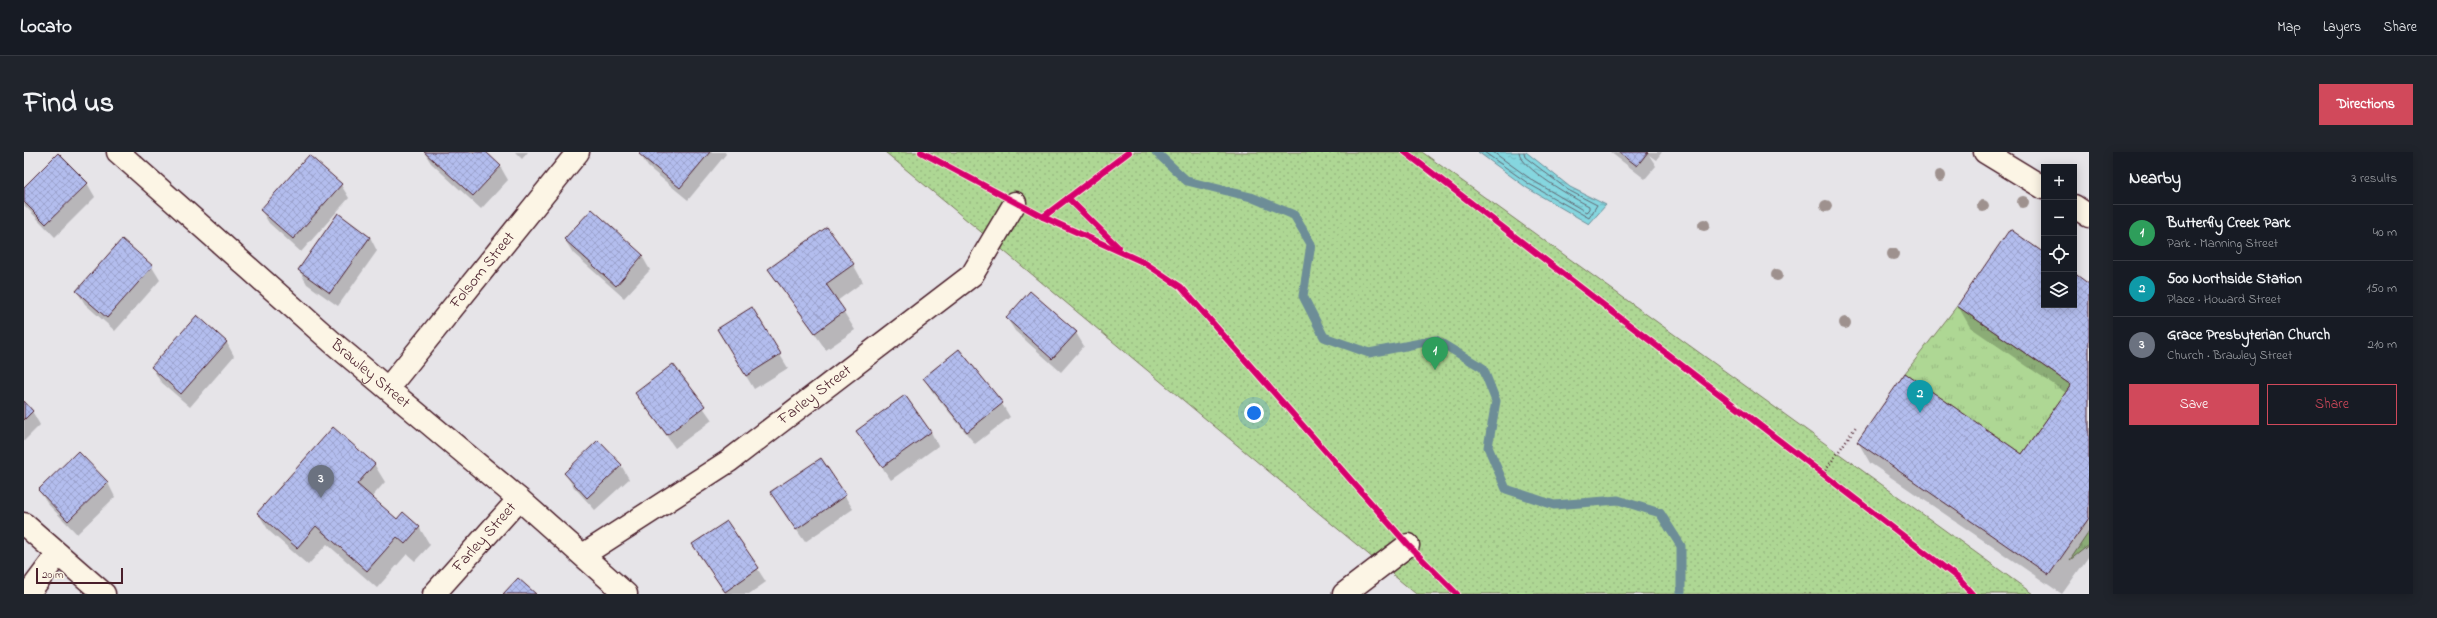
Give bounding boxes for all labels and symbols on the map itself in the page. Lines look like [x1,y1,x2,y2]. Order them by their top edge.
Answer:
street label: Folsom Street [444,226,522,315]
street label: Brawley Street [324,333,416,415]
pin: 1 [1422,337,1448,370]
street label: Farley Street [772,359,857,432]
pin: 2 [1907,380,1933,413]
your location [1244,403,1264,423]
pin: 3 [308,465,334,498]
street label: Farley Street [446,496,523,579]
scale bar [36,566,123,585]

